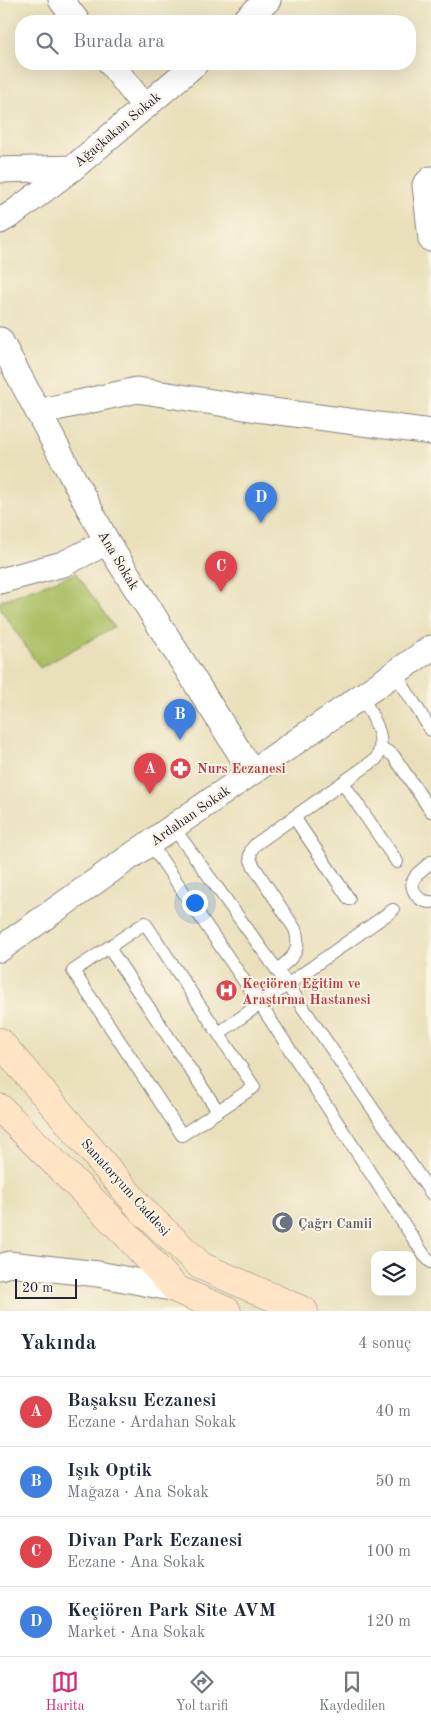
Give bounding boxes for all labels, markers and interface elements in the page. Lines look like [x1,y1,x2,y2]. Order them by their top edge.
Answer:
search box [15,15,416,70]
icon: search [33,29,61,57]
text: Burada ara [73,33,165,52]
street label: Ağaçkakan Sokak [72,90,164,170]
pin: D [245,482,277,523]
street label: Ana Sokak [95,529,141,592]
pin: C [205,551,237,592]
pin: B [164,699,196,740]
pin: A [134,753,166,794]
pharmacy icon: Nurs Eczanesi [169,756,193,780]
place label: Nurs Eczanesi [197,762,286,776]
street label: Ardahan Sokak [148,783,233,848]
your location [182,890,208,916]
place label: Keçiören Eğitim ve Araştırma Hastanesi [242,977,371,1007]
hospital icon: Keçiören Eğitim ve Araştırma Hastanesi [214,979,238,1003]
street label: Sanatoryum Caddesi [78,1137,172,1239]
mosque icon: Çağrı Camii [270,1211,294,1235]
place label: Çağrı Camii [298,1217,372,1231]
map controls [371,1251,416,1296]
button: layers [371,1251,416,1296]
scale bar [15,1276,78,1299]
text: 20 m [22,1281,53,1295]
text: Yakında [20,1333,96,1354]
text: 4 sonuç [358,1336,411,1352]
text: Başaksu Eczanesi [67,1392,216,1411]
text: A [30,1404,42,1420]
text: 40 m [375,1404,411,1420]
text: Eczane · Ardahan Sokak [67,1415,237,1431]
text: Işık Optik [67,1462,152,1481]
text: B [30,1474,42,1490]
text: 50 m [375,1474,411,1490]
text: Mağaza · Ana Sokak [67,1485,209,1501]
text: Divan Park Eczanesi [67,1532,242,1551]
text: C [31,1544,41,1560]
text: 100 m [366,1544,411,1560]
text: Eczane · Ana Sokak [67,1555,205,1571]
text: Keçiören Park Site AVM [67,1602,276,1621]
text: D [30,1614,42,1630]
text: 120 m [366,1614,411,1630]
text: Market · Ana Sokak [67,1625,205,1641]
tab: Harita [45,1668,85,1715]
tab: Yol tarifi [176,1668,228,1715]
tab: Kaydedilen [319,1668,386,1715]

